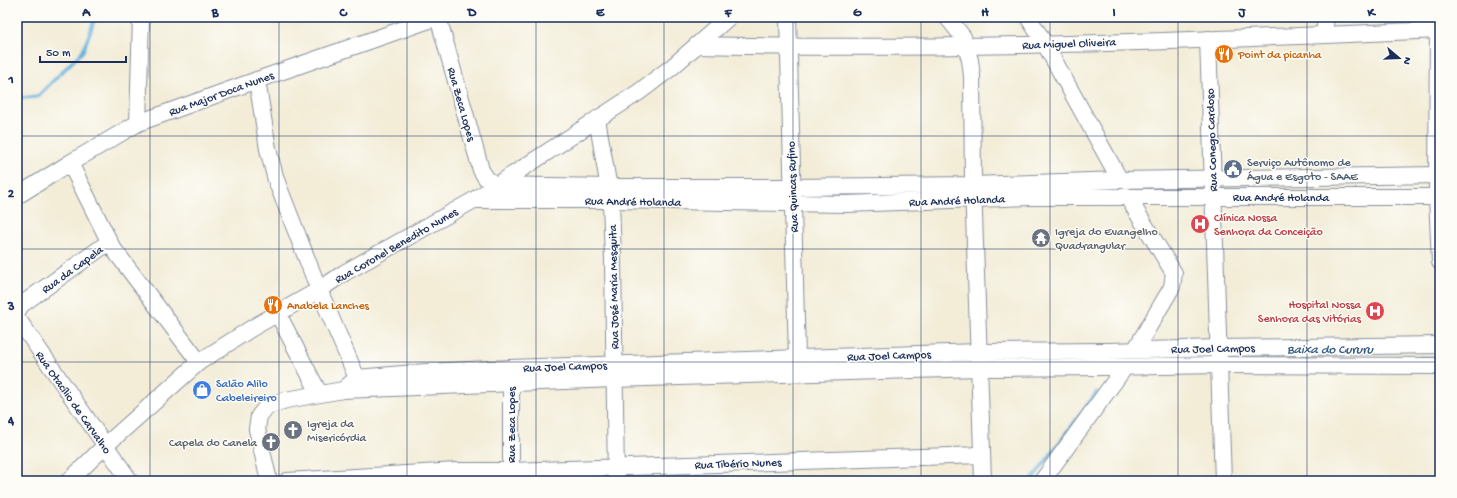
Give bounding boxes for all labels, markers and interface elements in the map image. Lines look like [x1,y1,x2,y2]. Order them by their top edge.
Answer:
text: A [81,6,91,21]
text: B [211,6,220,21]
text: C [338,6,348,21]
text: D [467,6,477,21]
text: E [596,6,605,21]
text: F [724,6,733,21]
text: G [853,6,862,21]
text: H [981,6,989,21]
text: I [1112,6,1116,21]
text: J [1238,6,1247,21]
text: K [1366,6,1376,21]
street label: Rua Miguel Oliveira [1022,36,1117,54]
scale bar [40,38,126,64]
north arrow [1379,38,1419,78]
restaurant icon: Point da picanha [1213,43,1235,65]
text: 50 m [46,47,71,61]
place label: Point da picanha [1237,49,1322,63]
text: N [1400,55,1413,66]
street label: Rua Zeca Lopes [443,66,477,144]
street label: Rua Major Doca Nunes [167,69,277,120]
text: 1 [7,73,14,88]
street label: Rua Conego Cardoso [1204,88,1222,192]
street label: Rua Quincas Rufino [785,141,803,233]
place label: Serviço Autônomo de Água e Esgoto - SAAE [1247,157,1358,185]
public building icon: Serviço Autônomo de Água e Esgoto - SAAE [1222,158,1244,180]
text: 2 [8,187,15,202]
street label: Rua André Holanda [1233,192,1329,206]
street label: Rua André Holanda [909,193,1006,211]
street label: Rua André Holanda [585,195,682,211]
street label: Rua Coronel Benedito Nunes [333,205,461,288]
place label: Clínica Nossa Senhora da Conceição [1214,212,1323,240]
hospital icon: Clínica Nossa Senhora da Conceição [1189,213,1211,235]
street label: Rua José Maria Mesquita [607,224,623,349]
place label: Igreja do Evangelho Quadrangular [1055,226,1158,254]
temple icon: Igreja do Evangelho Quadrangular [1030,227,1052,249]
street label: Rua da Capela [40,243,107,298]
restaurant icon: Anabela Lanches [262,294,284,316]
place label: Hospital Nossa Senhora das Vitórias [1258,299,1362,327]
text: 3 [7,300,15,315]
place label: Anabela Lanches [287,300,370,314]
hospital icon: Hospital Nossa Senhora das Vitórias [1364,300,1386,322]
street label: Rua Joel Campos [1171,342,1256,358]
water label: Baixa do Cururu [1287,343,1374,358]
street label: Rua Otacílio de Carvalho [32,349,113,457]
street label: Rua Joel Campos [847,349,932,365]
street label: Rua Joel Campos [523,360,608,376]
place label: Salão Alilo Cabeleireiro [216,378,277,406]
shop icon: Salão Alilo Cabeleireiro [191,379,213,401]
street label: Rua Zeca Lopes [506,386,520,463]
text: 4 [7,414,15,429]
place label: Igreja da Misericórdia [307,418,367,446]
church icon: Igreja da Misericórdia [282,419,304,441]
church icon: Capela do Canela [260,431,282,453]
place label: Capela do Canela [169,437,257,451]
street label: Rua Tibério Nunes [694,456,782,474]

